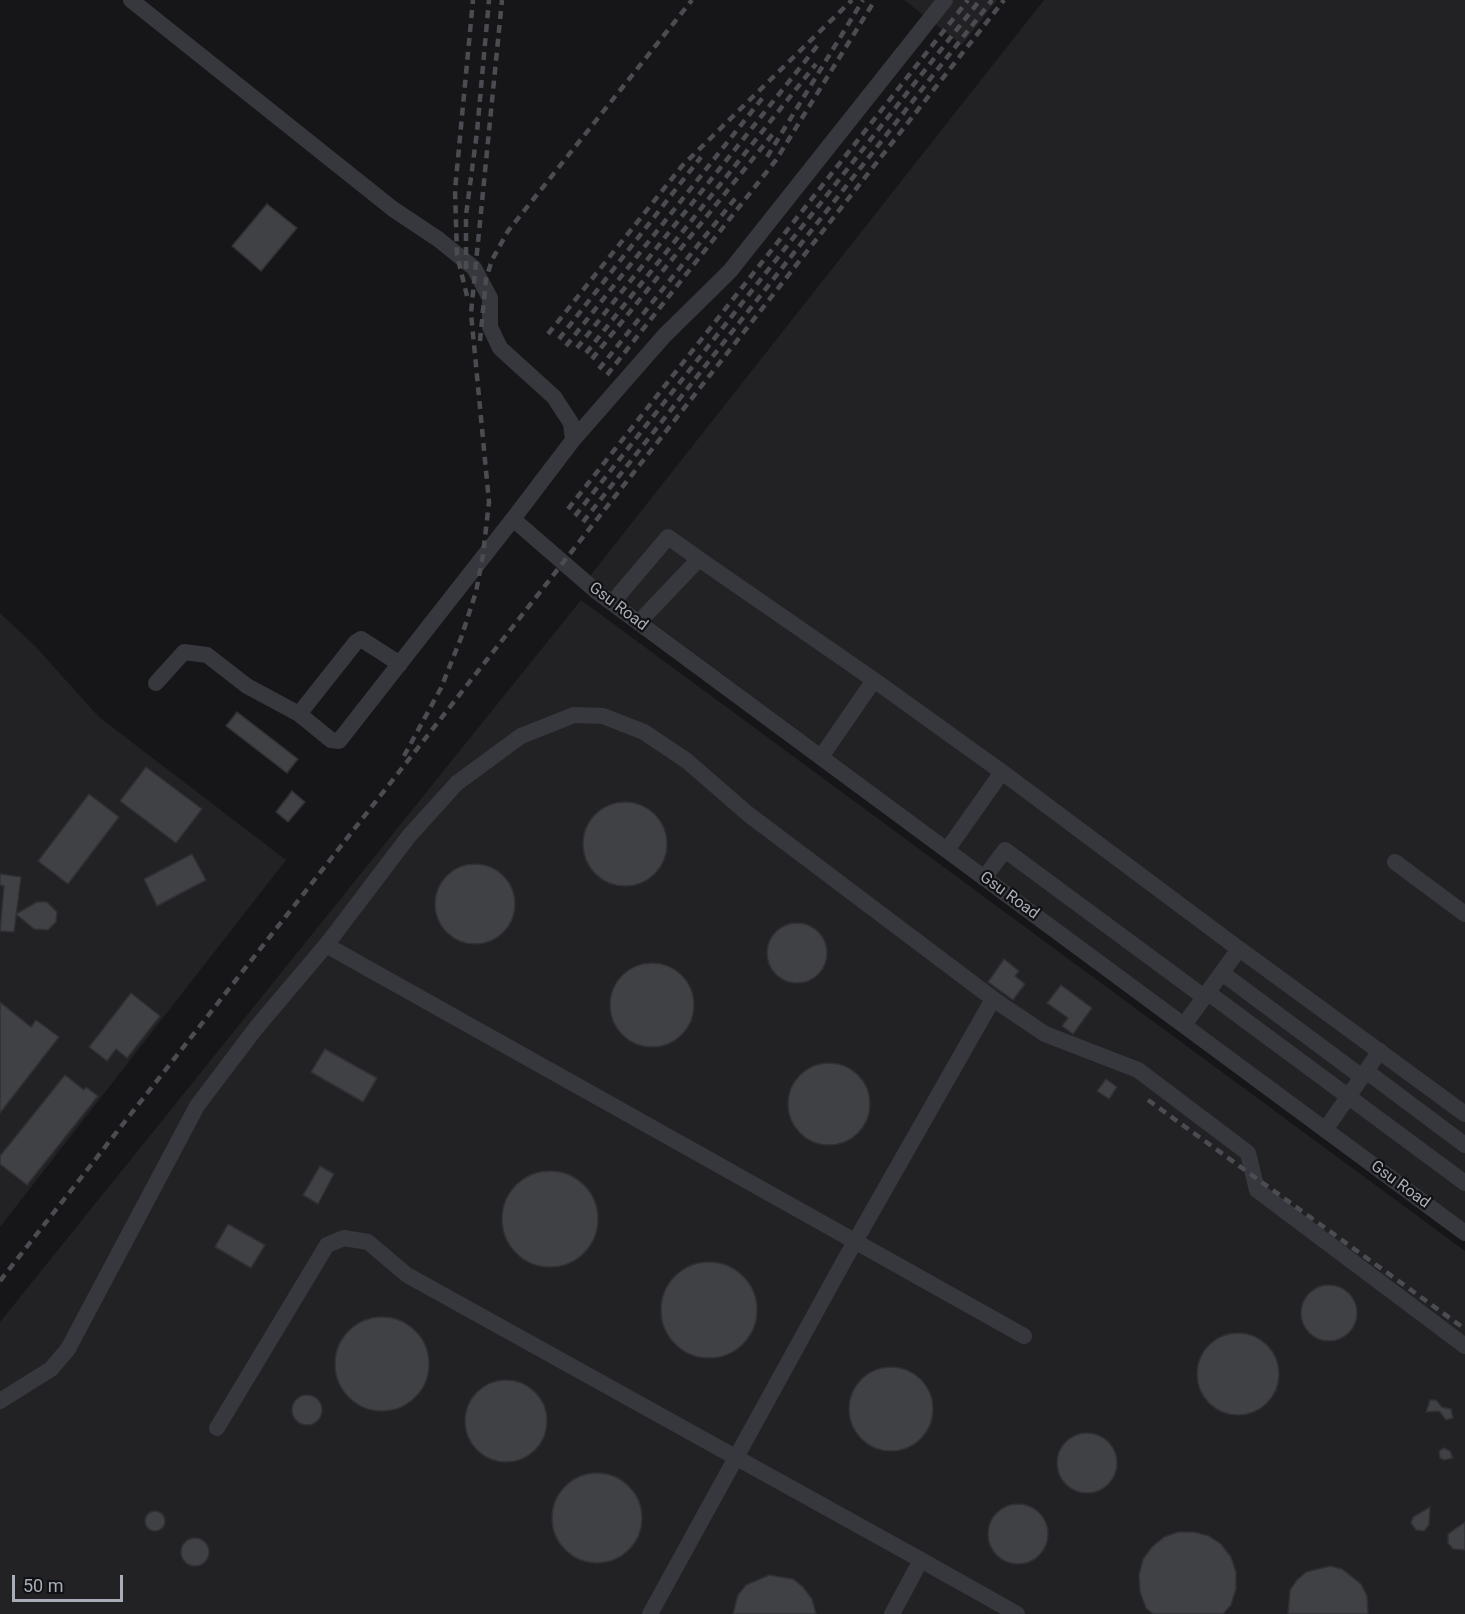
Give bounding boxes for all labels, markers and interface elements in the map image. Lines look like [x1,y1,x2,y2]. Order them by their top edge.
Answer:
street label: Gsu Road [585,579,651,635]
street label: Gsu Road [976,868,1042,924]
street label: Gsu Road [1367,1157,1433,1213]
scale bar [15,1563,126,1601]
text: 50 m [23,1575,63,1596]

